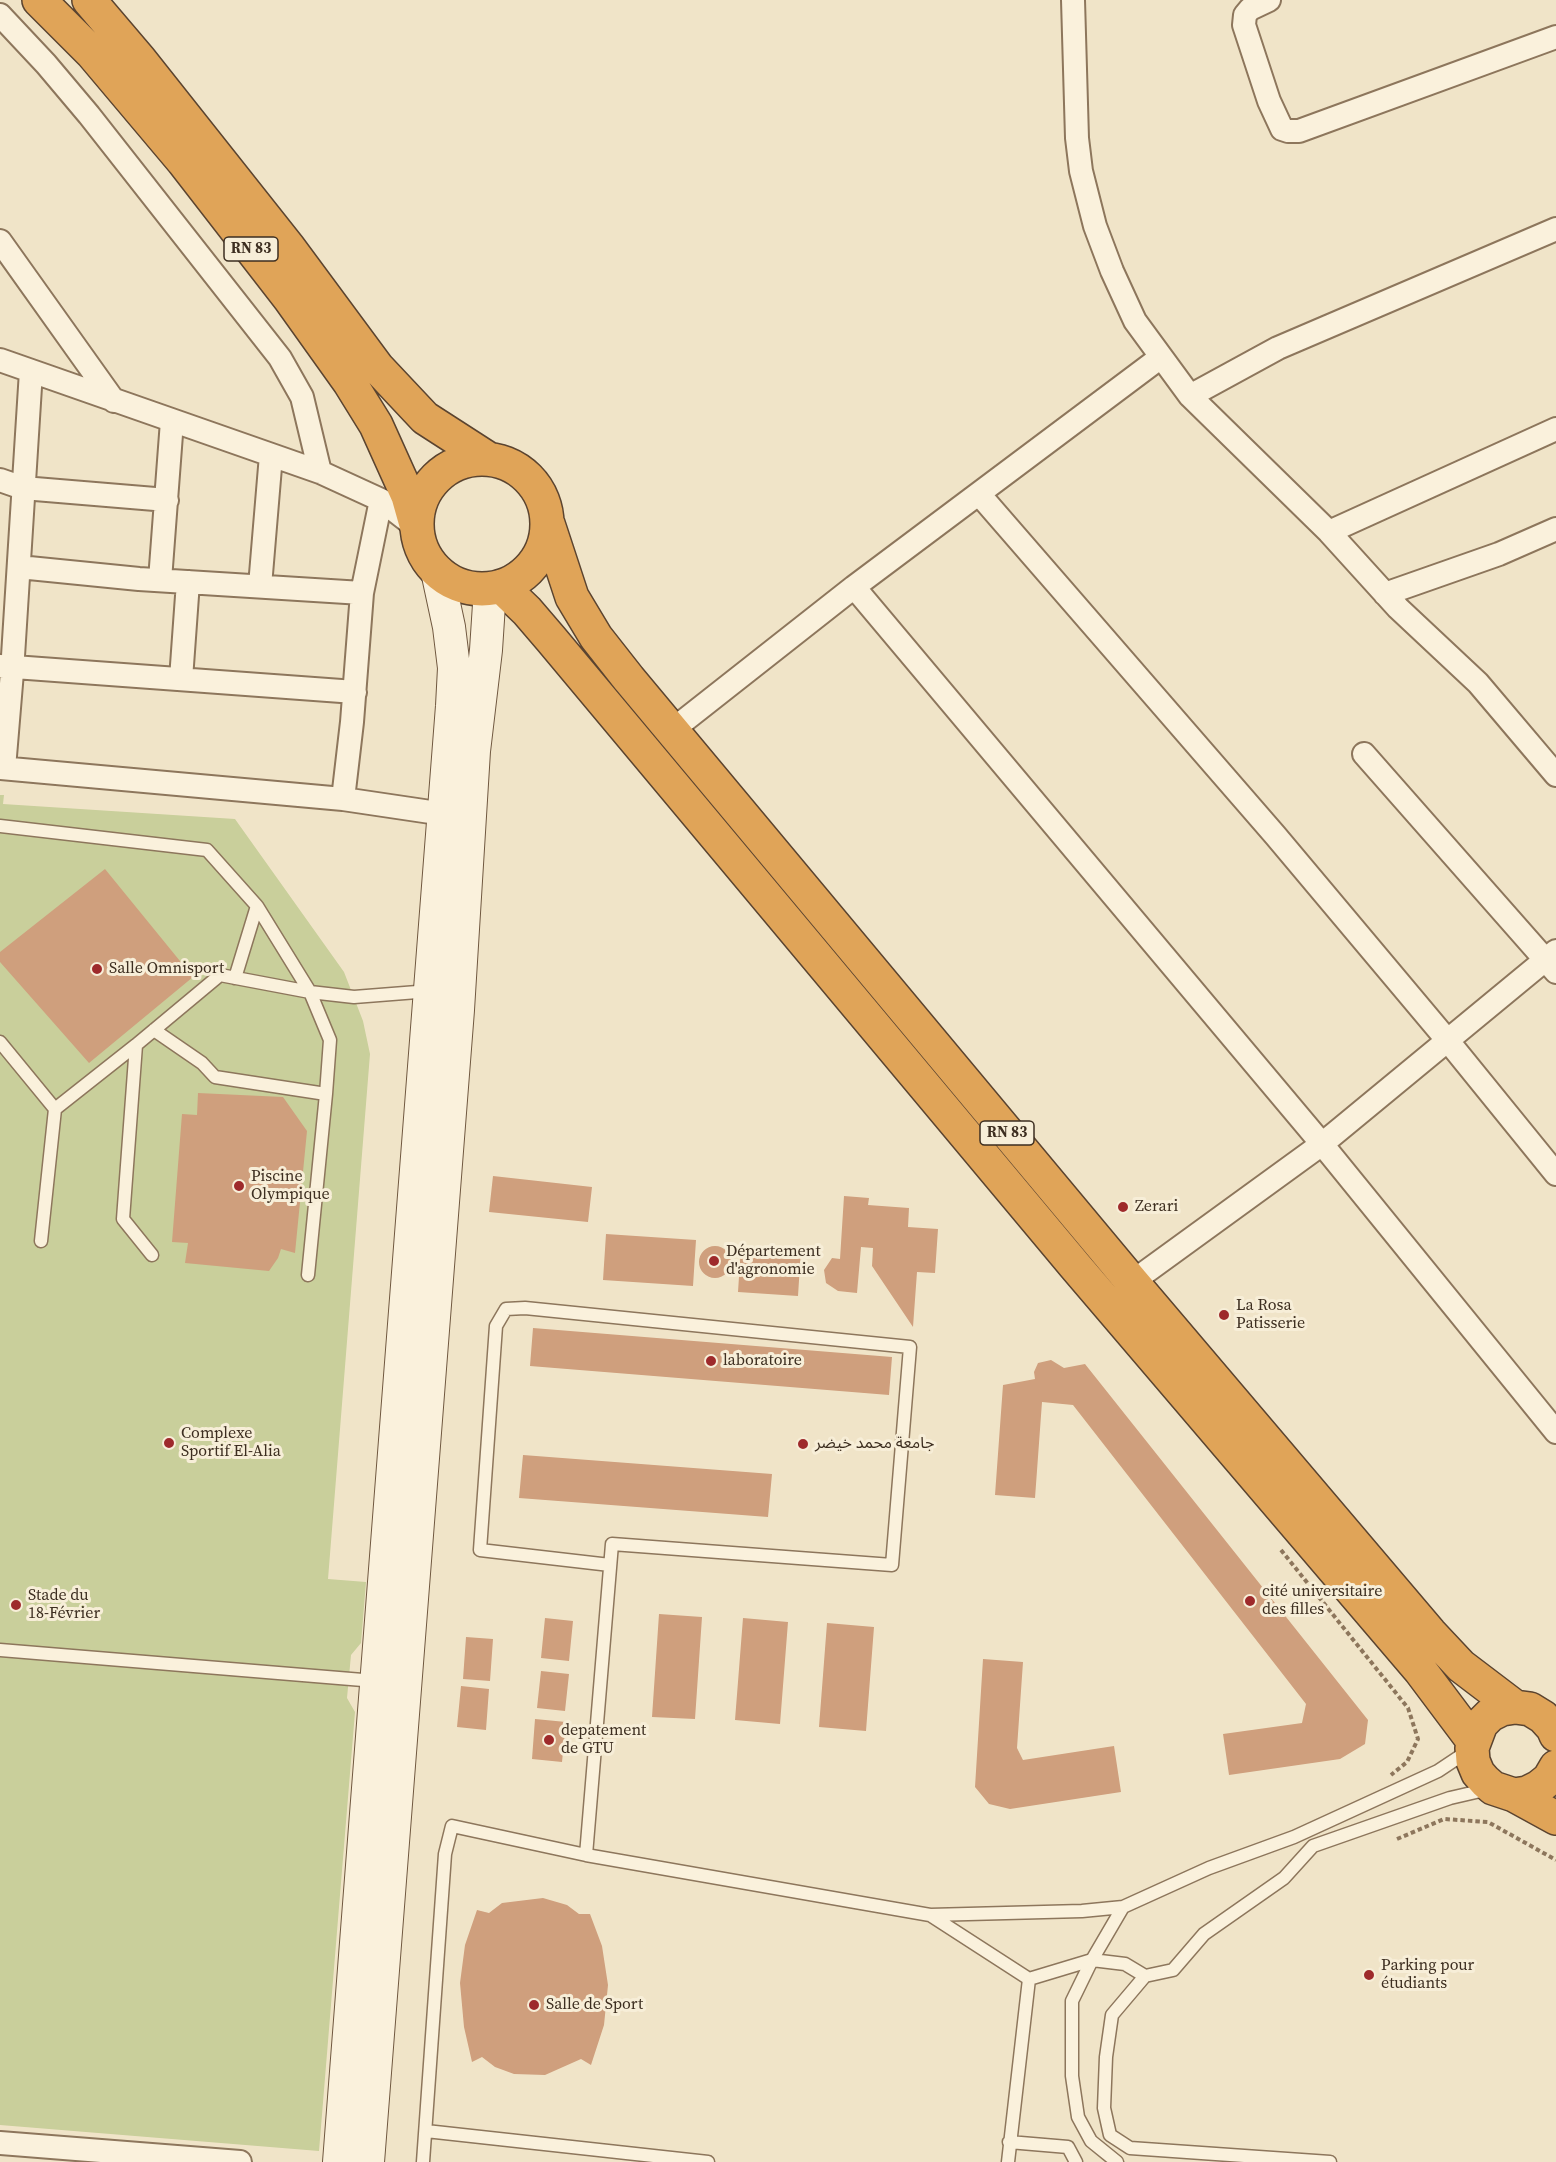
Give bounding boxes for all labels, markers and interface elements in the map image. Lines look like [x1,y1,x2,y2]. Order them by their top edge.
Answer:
road number: RN 83 [224,237,278,261]
place label: Salle Omnisport [109,959,224,979]
marker: Salle Omnisport [90,962,104,976]
road number: RN 83 [980,1121,1034,1145]
place label: Piscine Olympique [251,1167,330,1205]
marker: Piscine Olympique [232,1179,246,1193]
place label: Zerari [1135,1197,1178,1217]
marker: Zerari [1116,1200,1130,1214]
place label: Département d'agronomie [726,1242,821,1280]
marker: Département d'agronomie [707,1254,721,1268]
place label: La Rosa Patisserie [1236,1296,1305,1334]
marker: La Rosa Patisserie [1217,1308,1231,1322]
place label: laboratoire [723,1351,802,1371]
marker: laboratoire [704,1354,718,1368]
place label: Complexe Sportif El-Alia [181,1424,281,1462]
place label: جامعة محمد خيضر [815,1434,934,1454]
marker: Complexe Sportif El-Alia [162,1436,176,1450]
marker: جامعة محمد خيضر [796,1437,810,1451]
place label: cité universitaire des filles [1262,1582,1382,1620]
place label: Stade du 18-Février [28,1586,100,1624]
marker: cité universitaire des filles [1243,1594,1257,1608]
marker: Stade du 18-Février [9,1598,23,1612]
place label: depatement de GTU [561,1721,646,1759]
marker: depatement de GTU [542,1733,556,1747]
place label: Parking pour étudiants [1381,1956,1474,1994]
marker: Parking pour étudiants [1362,1968,1376,1982]
place label: Salle de Sport [546,1995,643,2015]
marker: Salle de Sport [527,1998,541,2012]

